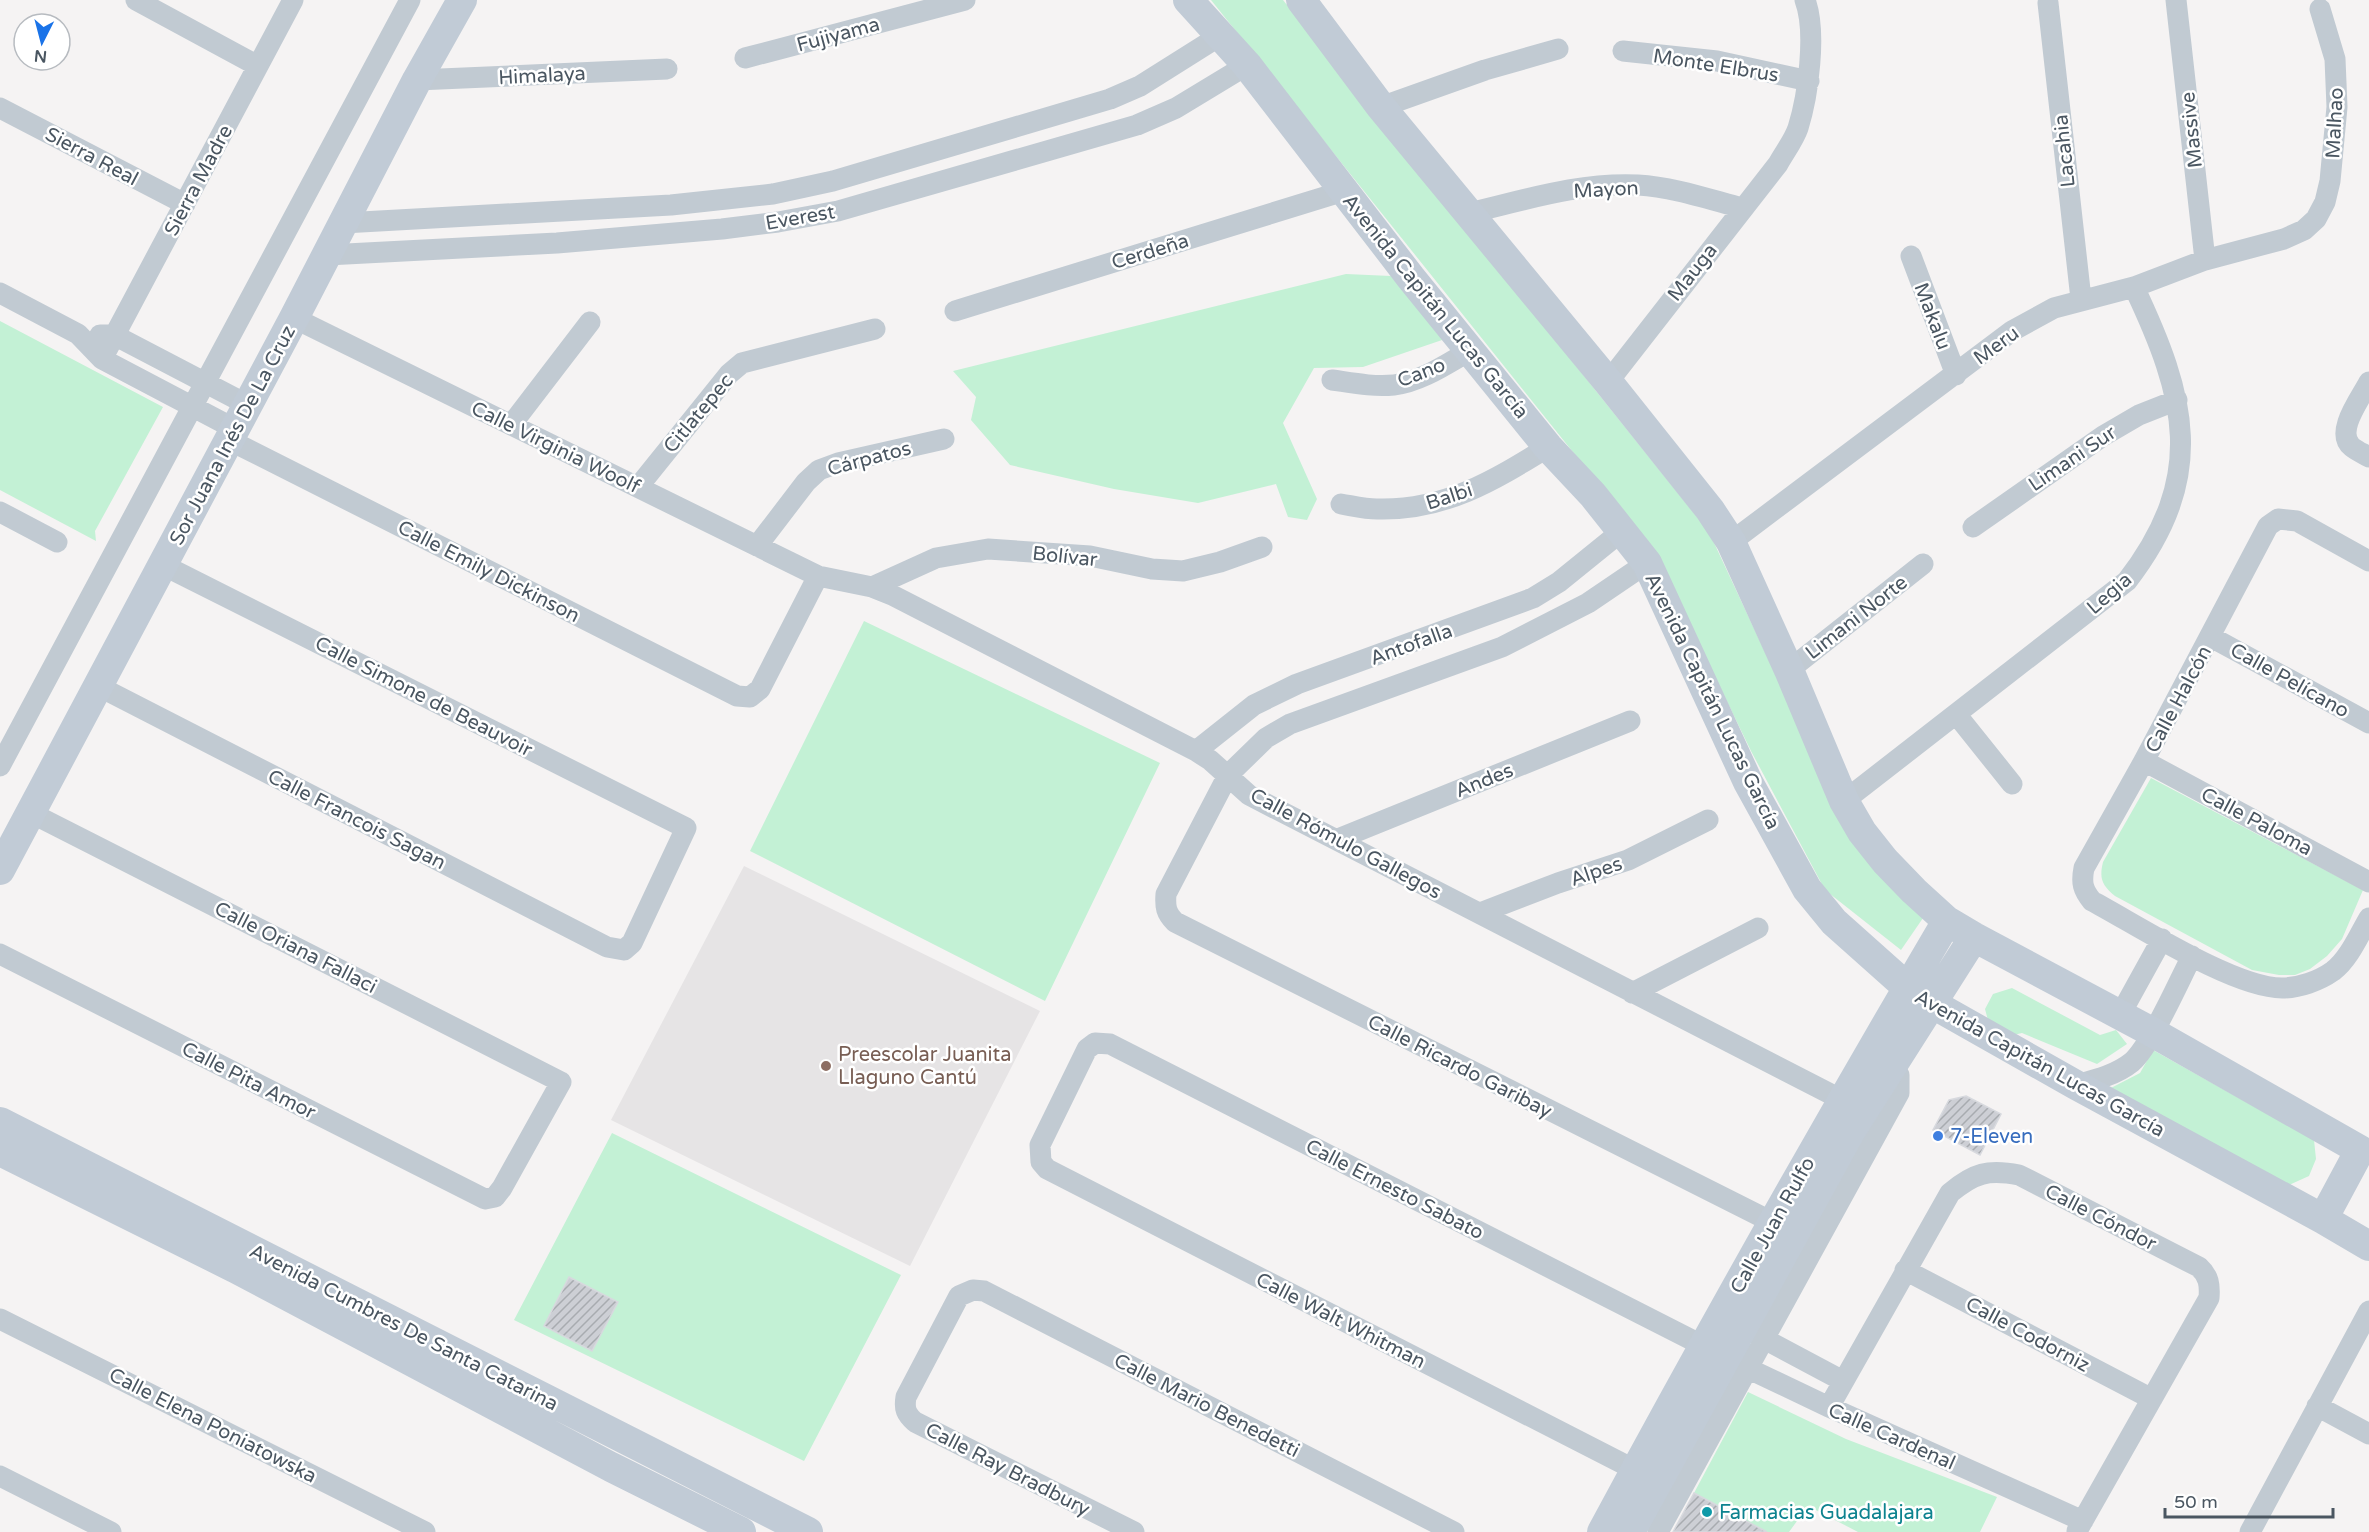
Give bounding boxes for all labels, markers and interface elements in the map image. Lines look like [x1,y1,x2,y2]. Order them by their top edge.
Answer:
north arrow [12,12,72,72]
street label: Fujiyama [794,12,882,58]
street label: Monte Elbrus [1651,44,1780,88]
text: N [33,45,48,67]
street label: Himalaya [498,62,586,90]
street label: Malhao [2321,87,2349,159]
street label: Massive [2176,91,2208,169]
street label: Lacahia [2049,113,2081,188]
street label: Sierra Madre [160,121,238,240]
street label: Sierra Real [41,122,142,191]
street label: Mayon [1573,176,1639,204]
street label: Avenida Capitán Lucas García [1337,189,1533,424]
street label: Everest [764,200,837,236]
street label: Cerdeña [1109,229,1192,275]
street label: Mauga [1663,239,1723,306]
street label: Makalu [1908,280,1956,353]
street label: Meru [1969,321,2024,370]
street label: Sor Juana Inés De La Cruz [165,322,301,549]
street label: Cano [1394,353,1449,393]
street label: Citlatepec [659,369,739,458]
street label: Calle Virginia Woolf [467,397,644,499]
street label: Limani Sur [2024,421,2121,497]
street label: Cárpatos [825,436,914,482]
street label: Balbi [1423,478,1476,516]
street label: Calle Emily Dickinson [394,516,584,628]
street label: Bolívar [1031,542,1099,572]
street label: Legia [2082,568,2137,620]
street label: Avenida Capitán Lucas García [1639,569,1785,834]
street label: Limani Norte [1801,571,1912,665]
street label: Antofalla [1367,619,1456,671]
street label: Calle Simone de Beauvoir [311,632,537,762]
street label: Calle Pelícano [2226,638,2353,723]
street label: Calle Halcón [2141,642,2217,757]
street label: Andes [1452,758,1517,803]
street label: Calle Francois Sagan [264,765,450,875]
street label: Calle Rómulo Gallegos [1246,783,1445,904]
street label: Calle Paloma [2197,783,2316,861]
street label: Alpes [1567,852,1625,892]
street label: Calle Oriana Fallaci [210,897,381,999]
street label: Avenida Capitán Lucas García [1910,985,2169,1143]
street label: Calle Ricardo Garibay [1363,1010,1556,1124]
street label: Calle Pita Amor [178,1037,320,1125]
place label: Preescolar Juanita Llaguno Cantú [838,1043,1011,1090]
marker: Preescolar Juanita Llaguno Cantú [819,1059,833,1073]
place label: 7-Eleven [1950,1125,2033,1149]
marker: 7-Eleven [1931,1129,1945,1143]
street label: Calle Ernesto Sabato [1302,1135,1488,1245]
street label: Calle Juan Rulfo [1725,1153,1820,1298]
street label: Calle Cóndor [2041,1180,2161,1256]
street label: Avenida Cumbres De Santa Catarina [245,1239,562,1416]
street label: Calle Walt Whitman [1252,1268,1429,1374]
street label: Calle Codorniz [1961,1292,2094,1378]
street label: Calle Mario Benedetti [1110,1349,1303,1463]
street label: Calle Elena Poniatowska [105,1363,320,1489]
street label: Calle Cardenal [1824,1398,1959,1476]
street label: Calle Ray Bradbury [921,1418,1094,1522]
scale bar [2165,1481,2333,1519]
text: 50 m [2174,1491,2218,1513]
place label: Farmacias Guadalajara [1719,1501,1934,1525]
marker: Farmacias Guadalajara [1700,1505,1714,1519]

